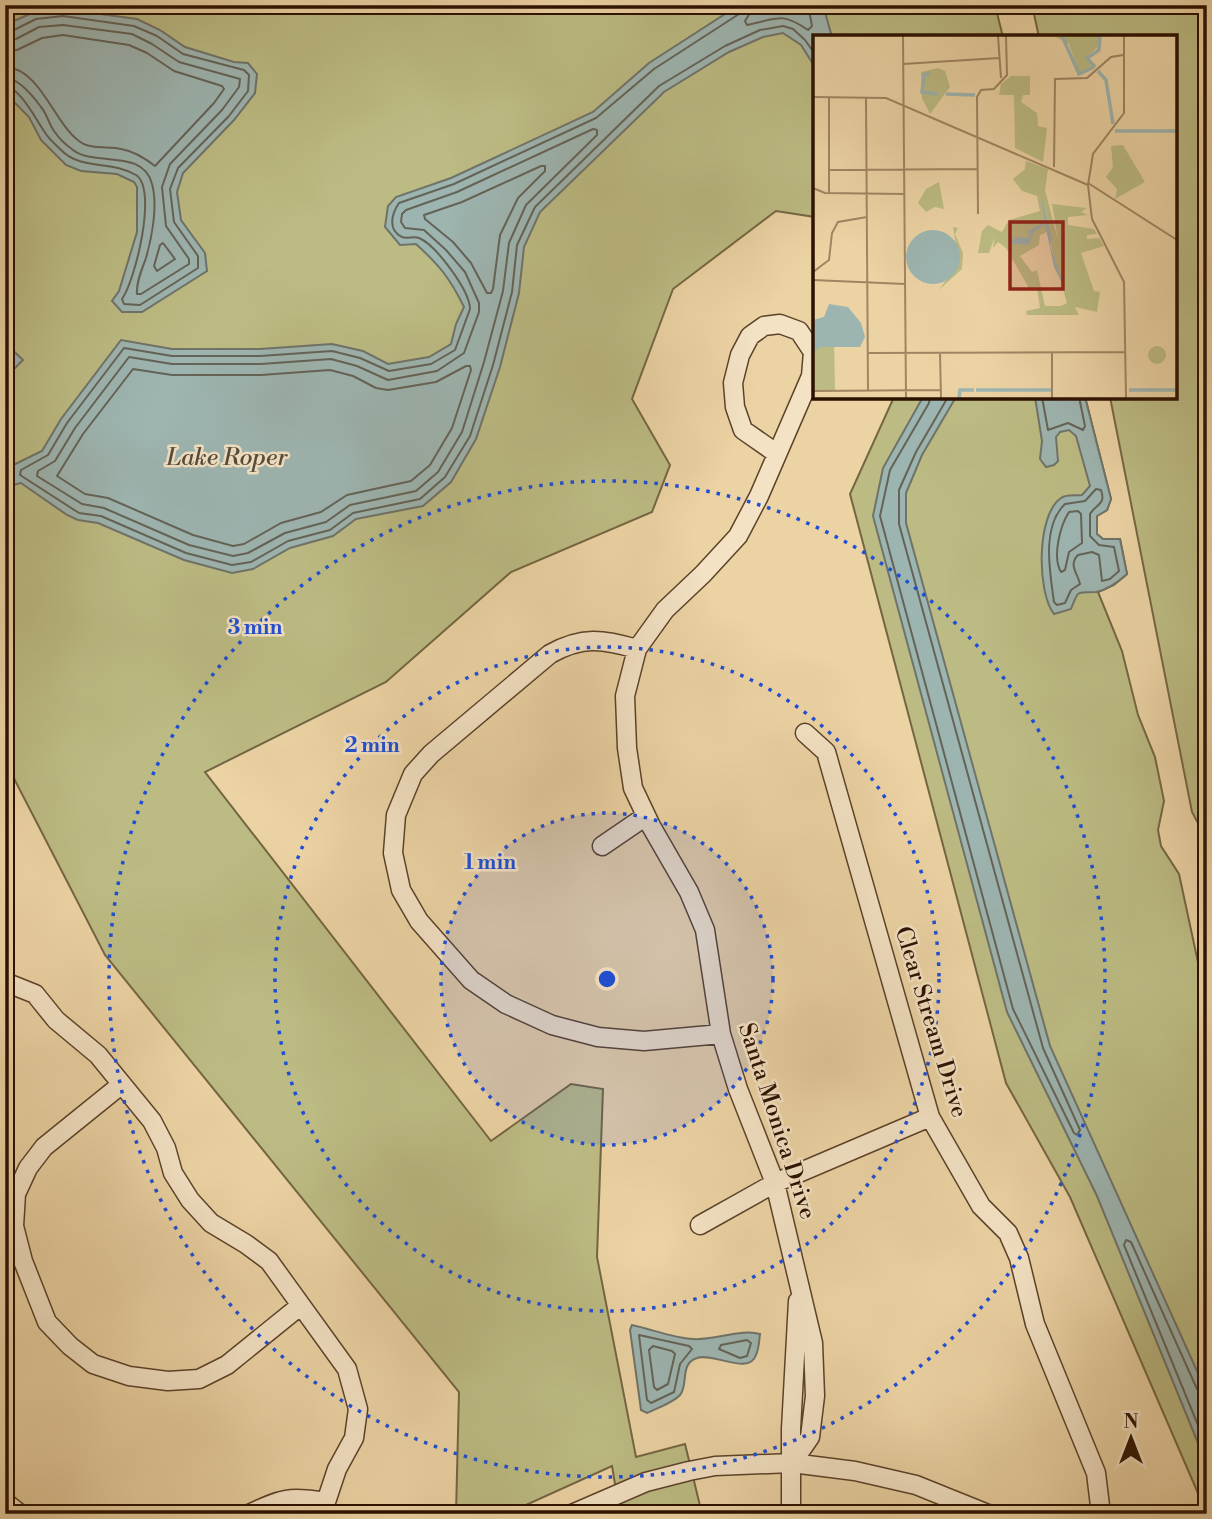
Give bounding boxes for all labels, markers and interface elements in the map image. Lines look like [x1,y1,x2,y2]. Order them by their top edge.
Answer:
inset map [813,35,1177,399]
water label: Lake Roper [166,443,288,473]
text: 3 min [228,615,282,641]
text: 2 min [344,733,400,759]
text: 1 min [464,850,516,876]
street label: Clear Stream Drive [889,923,973,1121]
centre of rings [595,967,619,991]
street label: Santa Monica Drive [732,1019,822,1223]
north arrow [1096,1404,1166,1474]
text: N [1123,1410,1139,1434]

